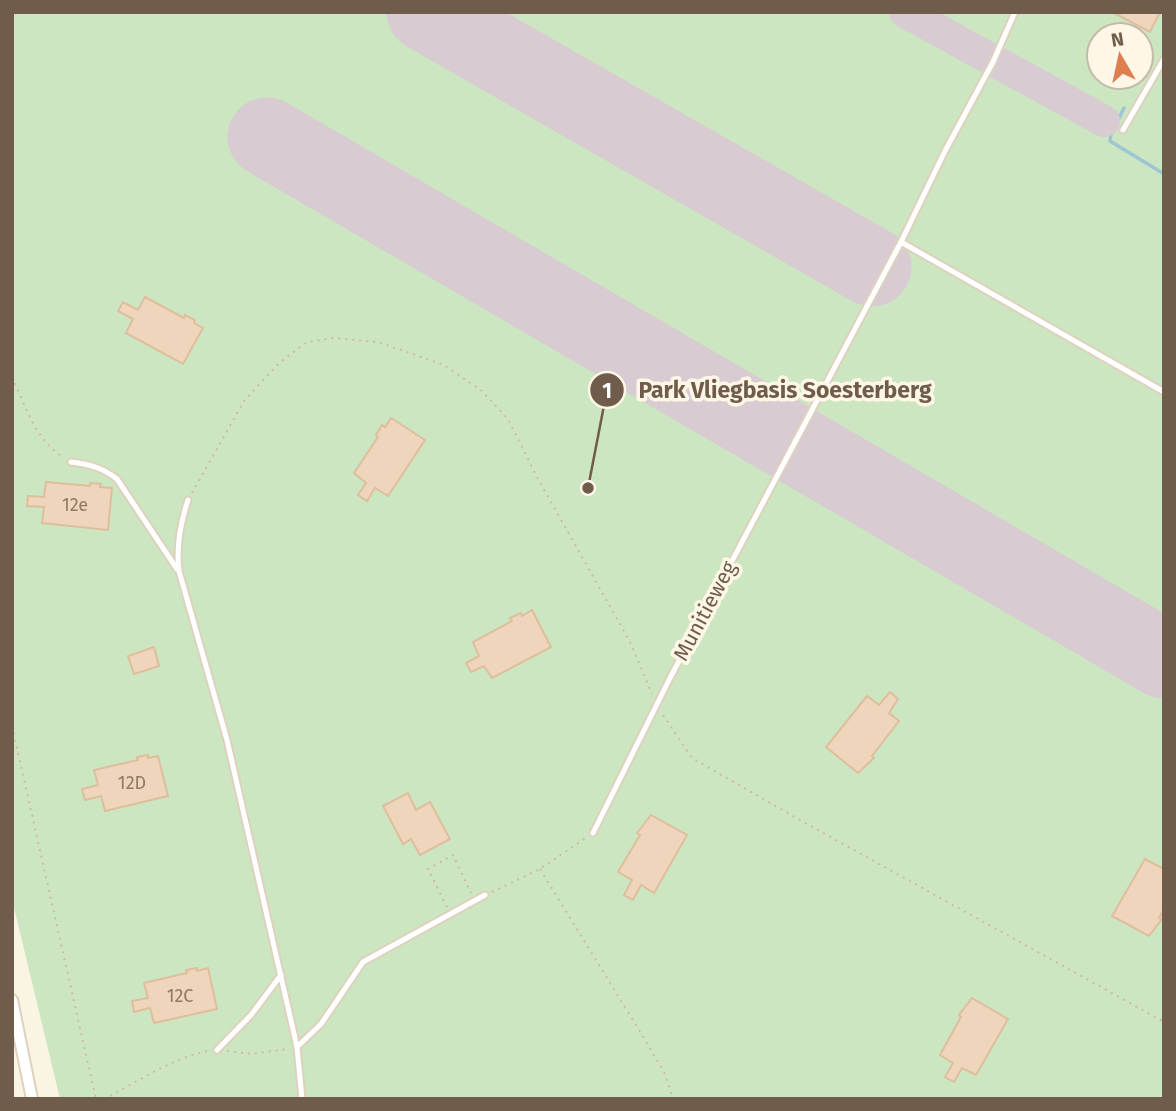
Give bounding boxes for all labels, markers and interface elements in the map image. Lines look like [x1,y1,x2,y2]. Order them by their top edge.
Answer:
north arrow [1085,21,1155,91]
text: N [1109,27,1125,52]
callout: Park Vliegbasis Soesterberg [589,368,945,412]
text: Park Vliegbasis Soesterberg [638,376,932,404]
text: 1 [602,378,612,404]
house number: 12e [62,494,88,516]
street label: Munitieweg [668,557,742,665]
house number: 12D [118,772,146,794]
house number: 12C [167,985,193,1007]

